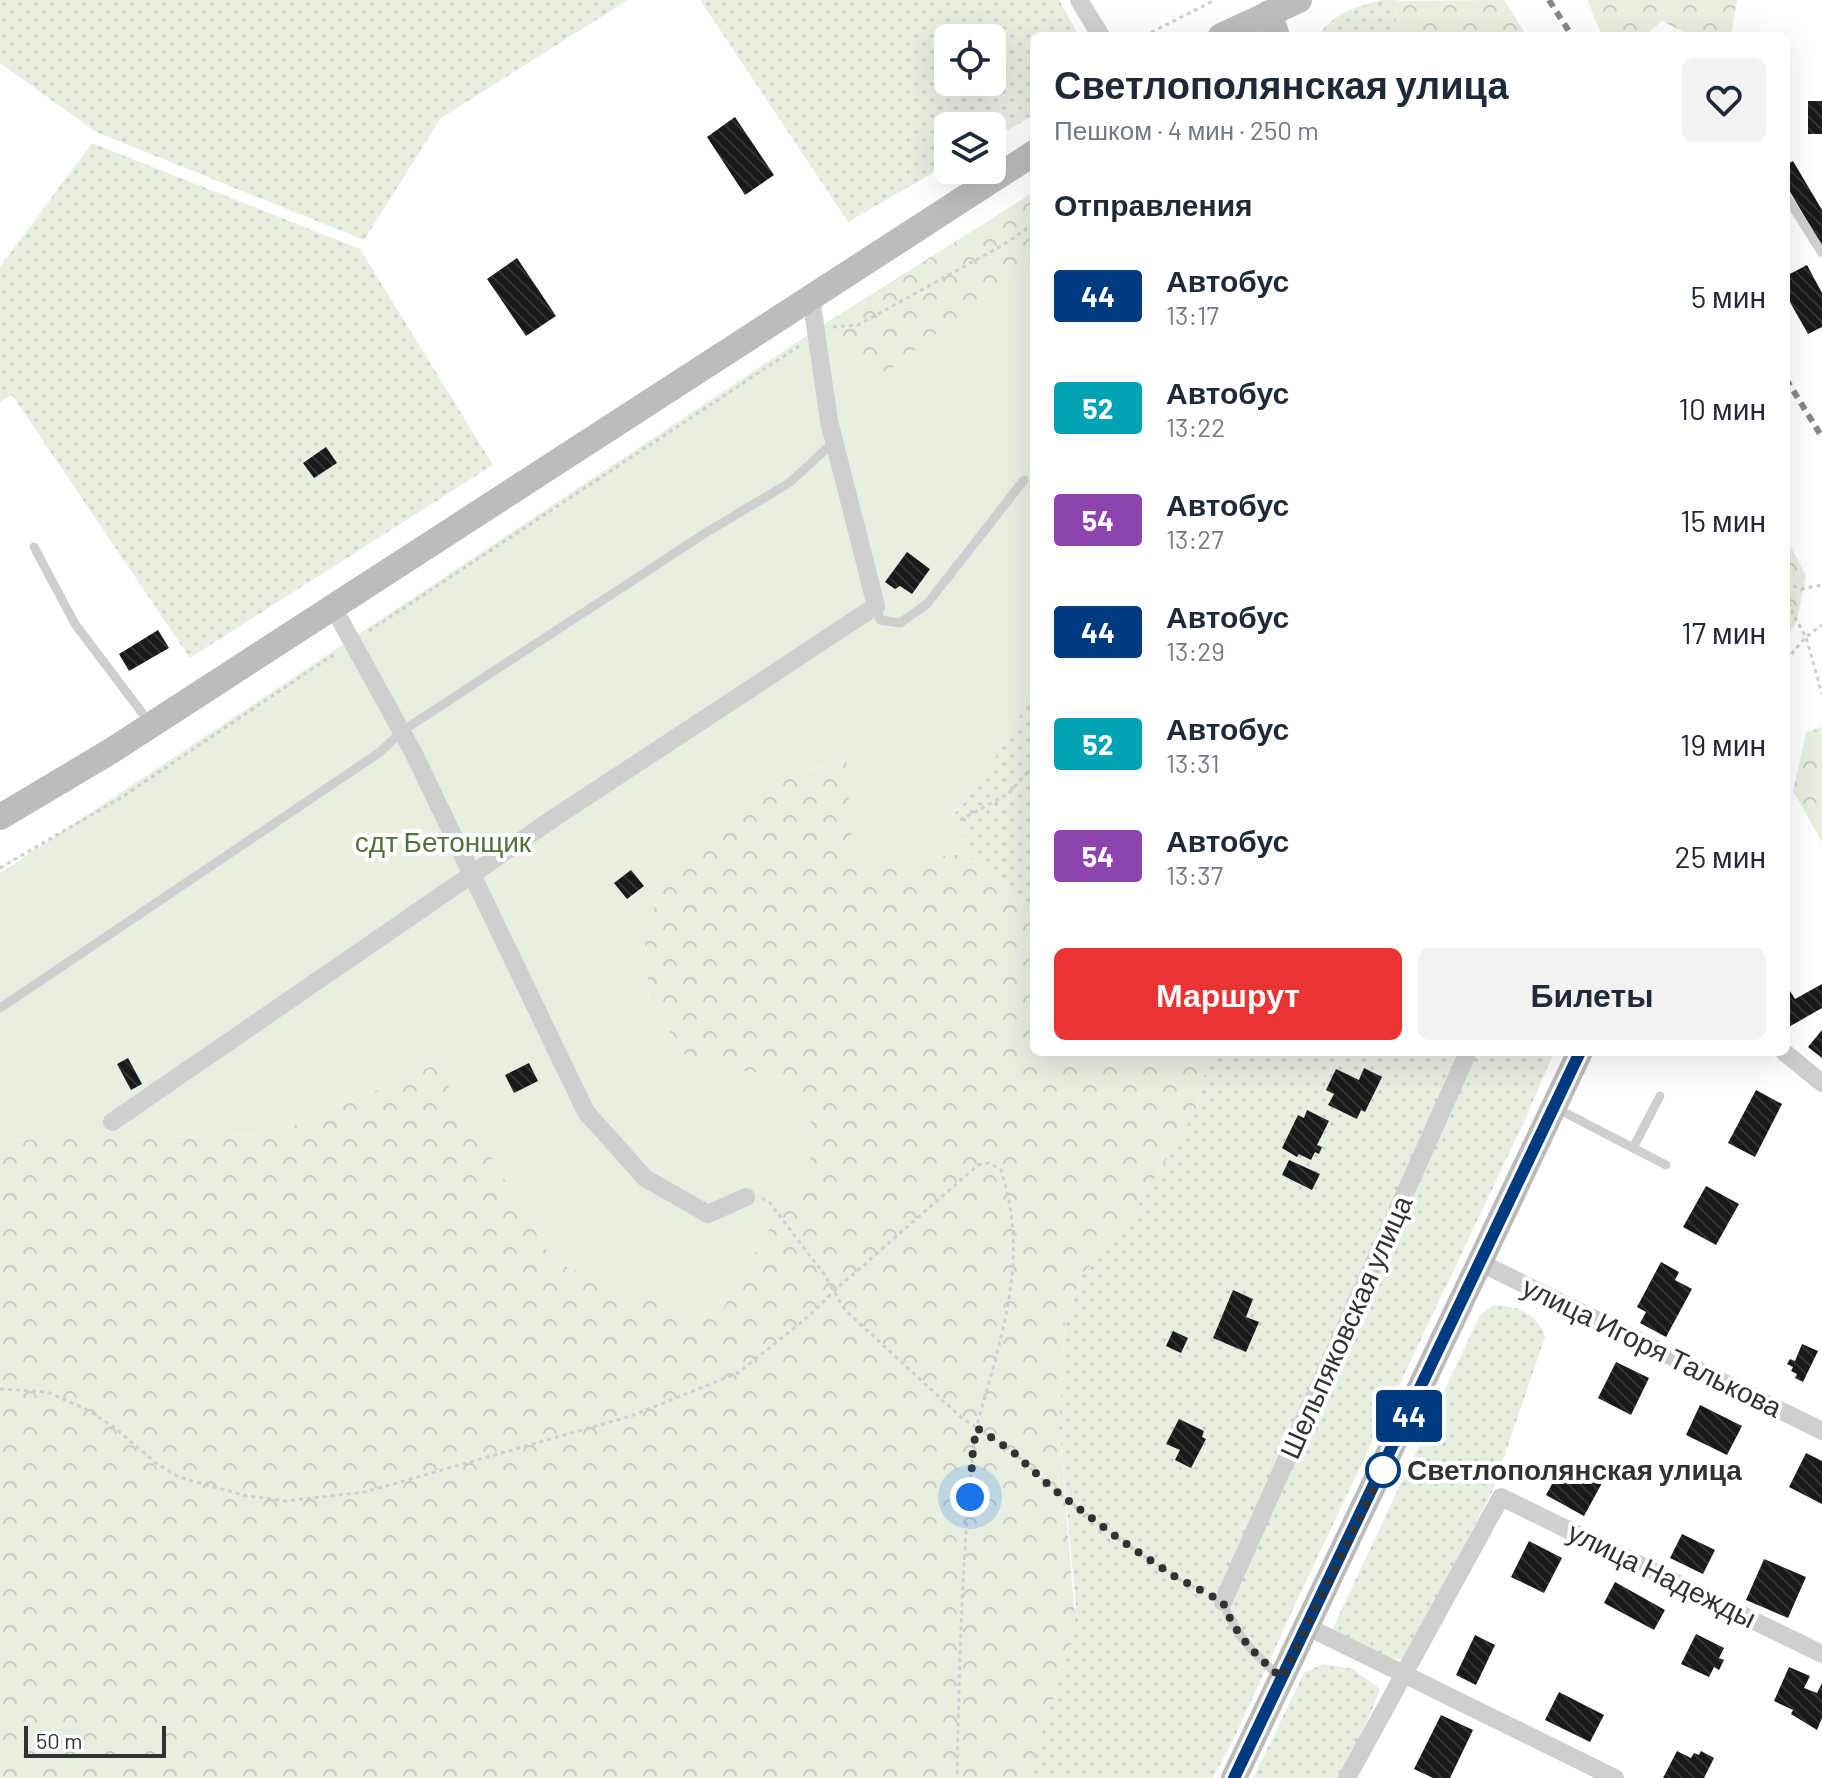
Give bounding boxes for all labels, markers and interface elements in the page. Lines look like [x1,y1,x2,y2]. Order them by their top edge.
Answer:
map controls [934,24,1006,184]
button: locate [934,24,1006,96]
button: heart [1682,58,1766,142]
text: Светлополянская улица [1054,61,1509,107]
button: layers [934,112,1006,184]
text: Пешком · 4 мин · 250 m [1054,114,1319,145]
text: Отправления [1054,186,1253,222]
text: Автобус [1166,262,1289,298]
text: 5 мин [1691,278,1766,314]
text: 44 [1081,279,1115,313]
text: 13:17 [1166,299,1219,330]
text: Автобус [1166,374,1289,410]
text: 10 мин [1679,390,1766,426]
text: 52 [1083,391,1113,425]
text: 13:22 [1166,411,1225,442]
text: Автобус [1166,486,1289,522]
text: 15 мин [1680,502,1766,538]
text: 54 [1082,503,1114,537]
text: 13:27 [1166,523,1224,554]
text: Автобус [1166,598,1289,634]
text: 17 мин [1681,614,1766,650]
text: 44 [1081,615,1115,649]
text: 13:29 [1166,635,1225,666]
text: Автобус [1166,710,1289,746]
text: 19 мин [1680,726,1766,762]
text: 52 [1083,727,1113,761]
text: 13:31 [1166,747,1220,778]
text: Автобус [1166,822,1289,858]
park label: сдт Бетонщик [355,824,532,858]
text: 25 мин [1675,838,1766,874]
text: 54 [1082,839,1114,873]
text: 13:37 [1166,859,1223,890]
button: Маршрут [1054,948,1402,1040]
button: Билеты [1418,948,1766,1040]
street label: Шельпяковская улица [1272,1189,1419,1463]
street label: улица Игоря Талькова [1517,1268,1788,1424]
line badge: 44 [1373,1390,1445,1442]
text: 44 [1392,1399,1426,1433]
place label: Светлополянская улица [1407,1452,1742,1486]
marker: Светлополянская улица [1366,1453,1400,1487]
your location [950,1477,990,1517]
street label: улица Надежды [1563,1514,1762,1634]
scale bar [24,1722,166,1758]
text: 50 m [36,1727,82,1753]

